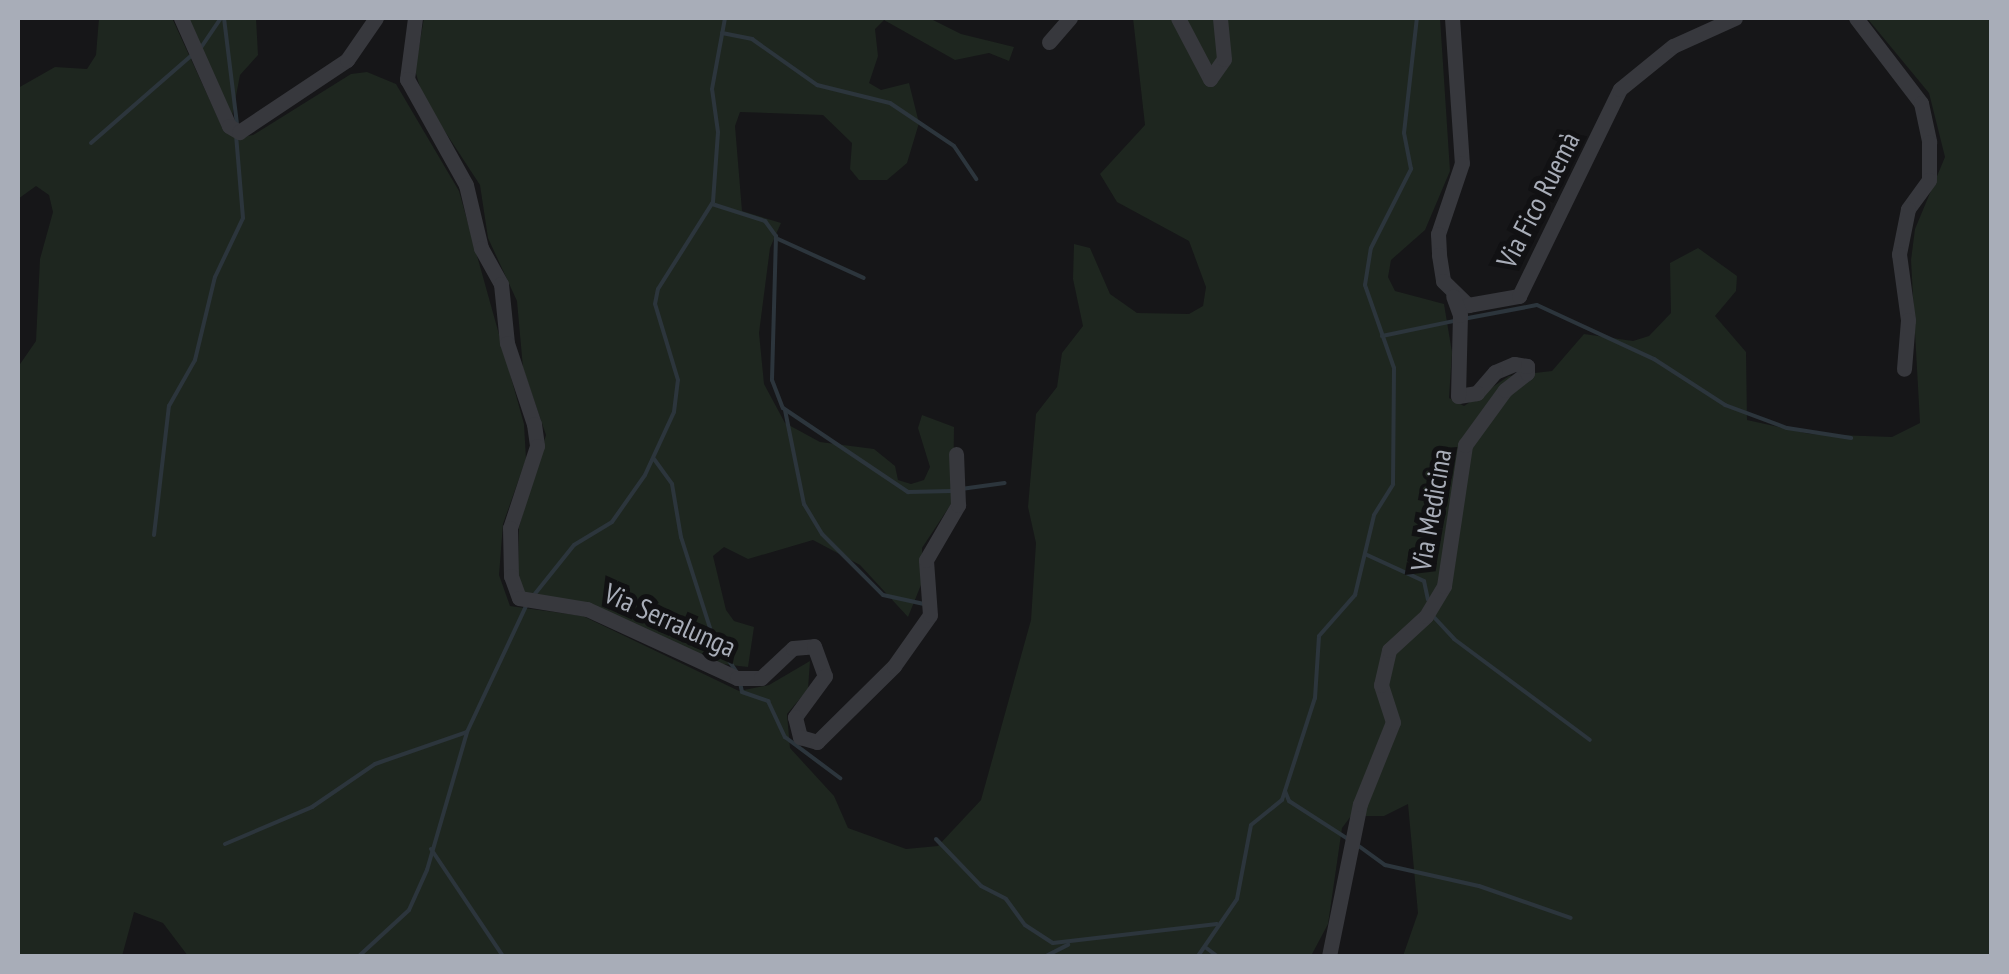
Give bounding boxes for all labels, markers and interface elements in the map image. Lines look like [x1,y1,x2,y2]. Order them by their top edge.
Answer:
street label: Via Fico Ruemà [1489,126,1587,274]
street label: Via Medicina [1404,446,1458,574]
street label: Via Serralunga [599,576,741,664]

